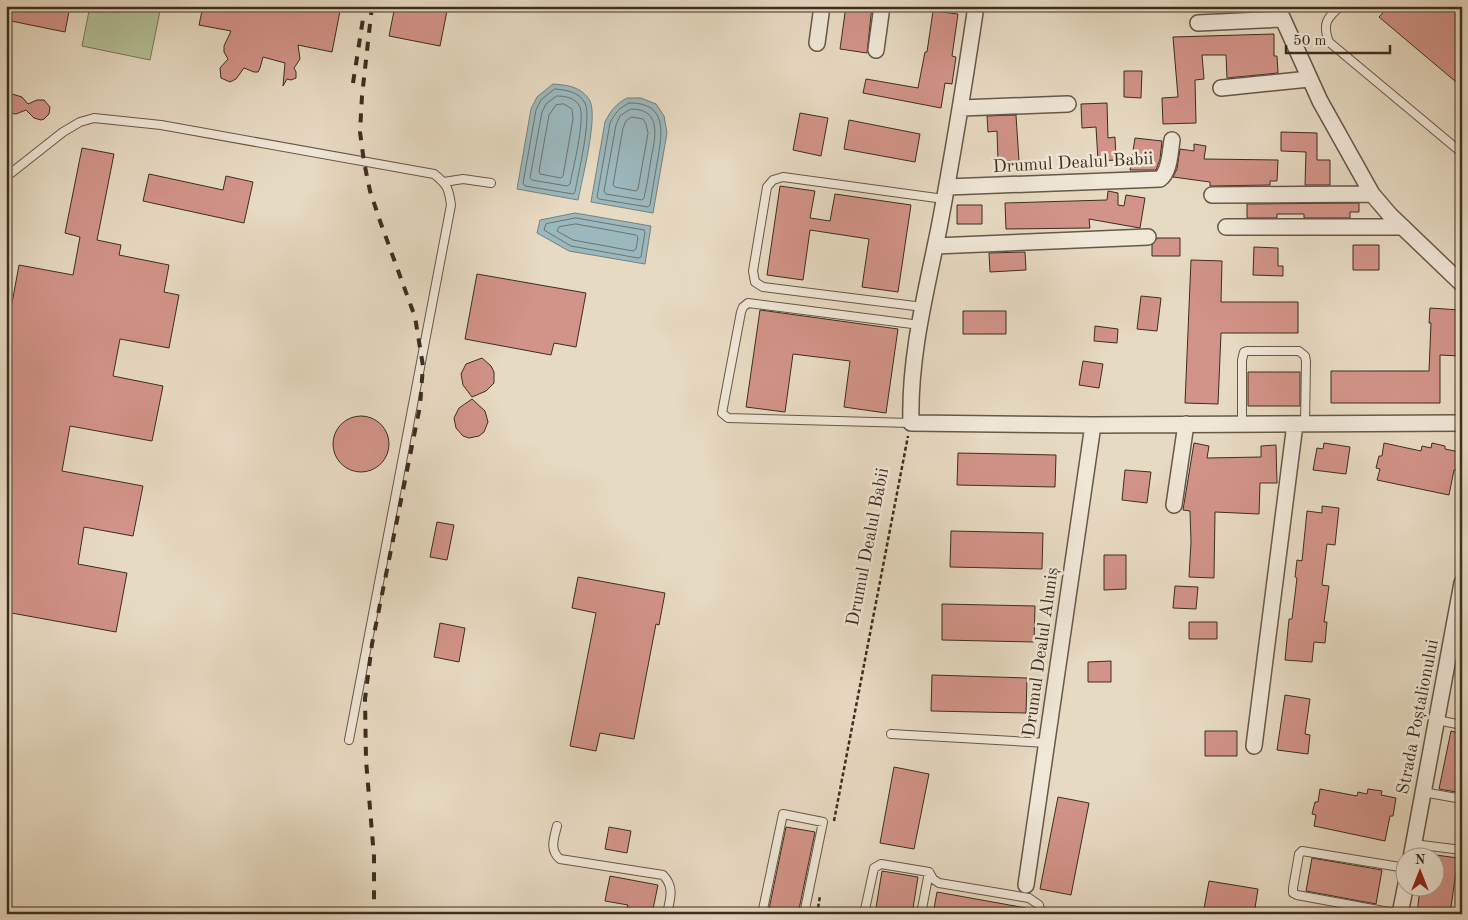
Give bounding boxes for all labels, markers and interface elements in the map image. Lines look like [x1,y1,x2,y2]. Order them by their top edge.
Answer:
scale bar [1286,22,1389,54]
text: 50 m [1293,34,1327,49]
street label: Drumul Dealul Babii [992,150,1154,176]
street label: Drumul Dealul Babii [844,466,892,628]
street label: Drumul Dealul Aluniș [1020,566,1063,738]
street label: Strada Poștalionului [1394,638,1443,796]
north arrow [1396,848,1446,898]
text: N [1415,853,1426,867]

